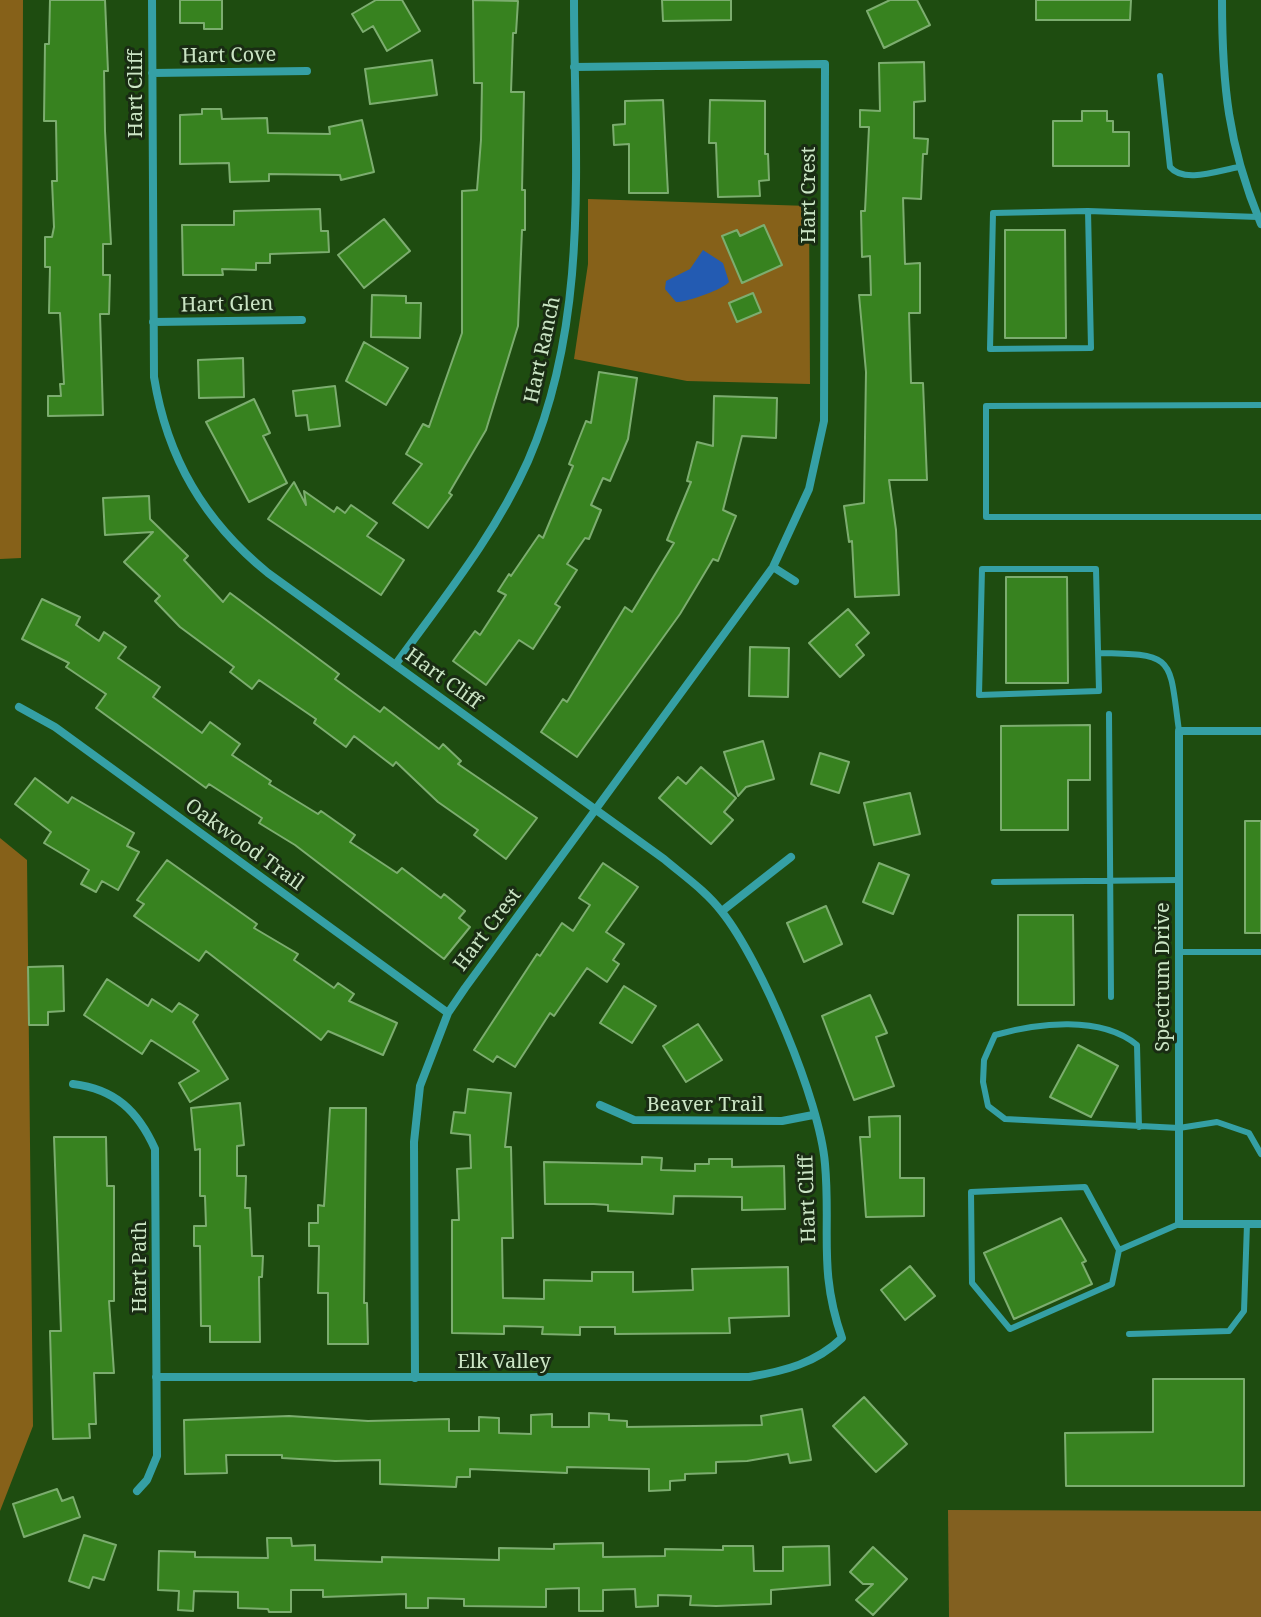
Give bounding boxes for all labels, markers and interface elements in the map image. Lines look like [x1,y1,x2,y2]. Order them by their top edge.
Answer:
street label: Hart Cove [181,43,277,69]
street label: Hart Cliff [124,50,148,138]
street label: Hart Crest [797,146,821,244]
street label: Hart Glen [180,292,274,318]
street label: Hart Ranch [520,294,566,406]
street label: Hart Cliff [400,643,486,715]
street label: Oakwood Trail [180,794,308,896]
street label: Hart Crest [449,884,527,976]
street label: Spectrum Drive [1151,902,1175,1052]
street label: Beaver Trail [646,1093,764,1117]
street label: Hart Cliff [794,1155,822,1243]
street label: Hart Path [128,1221,152,1313]
street label: Elk Valley [457,1350,551,1374]

